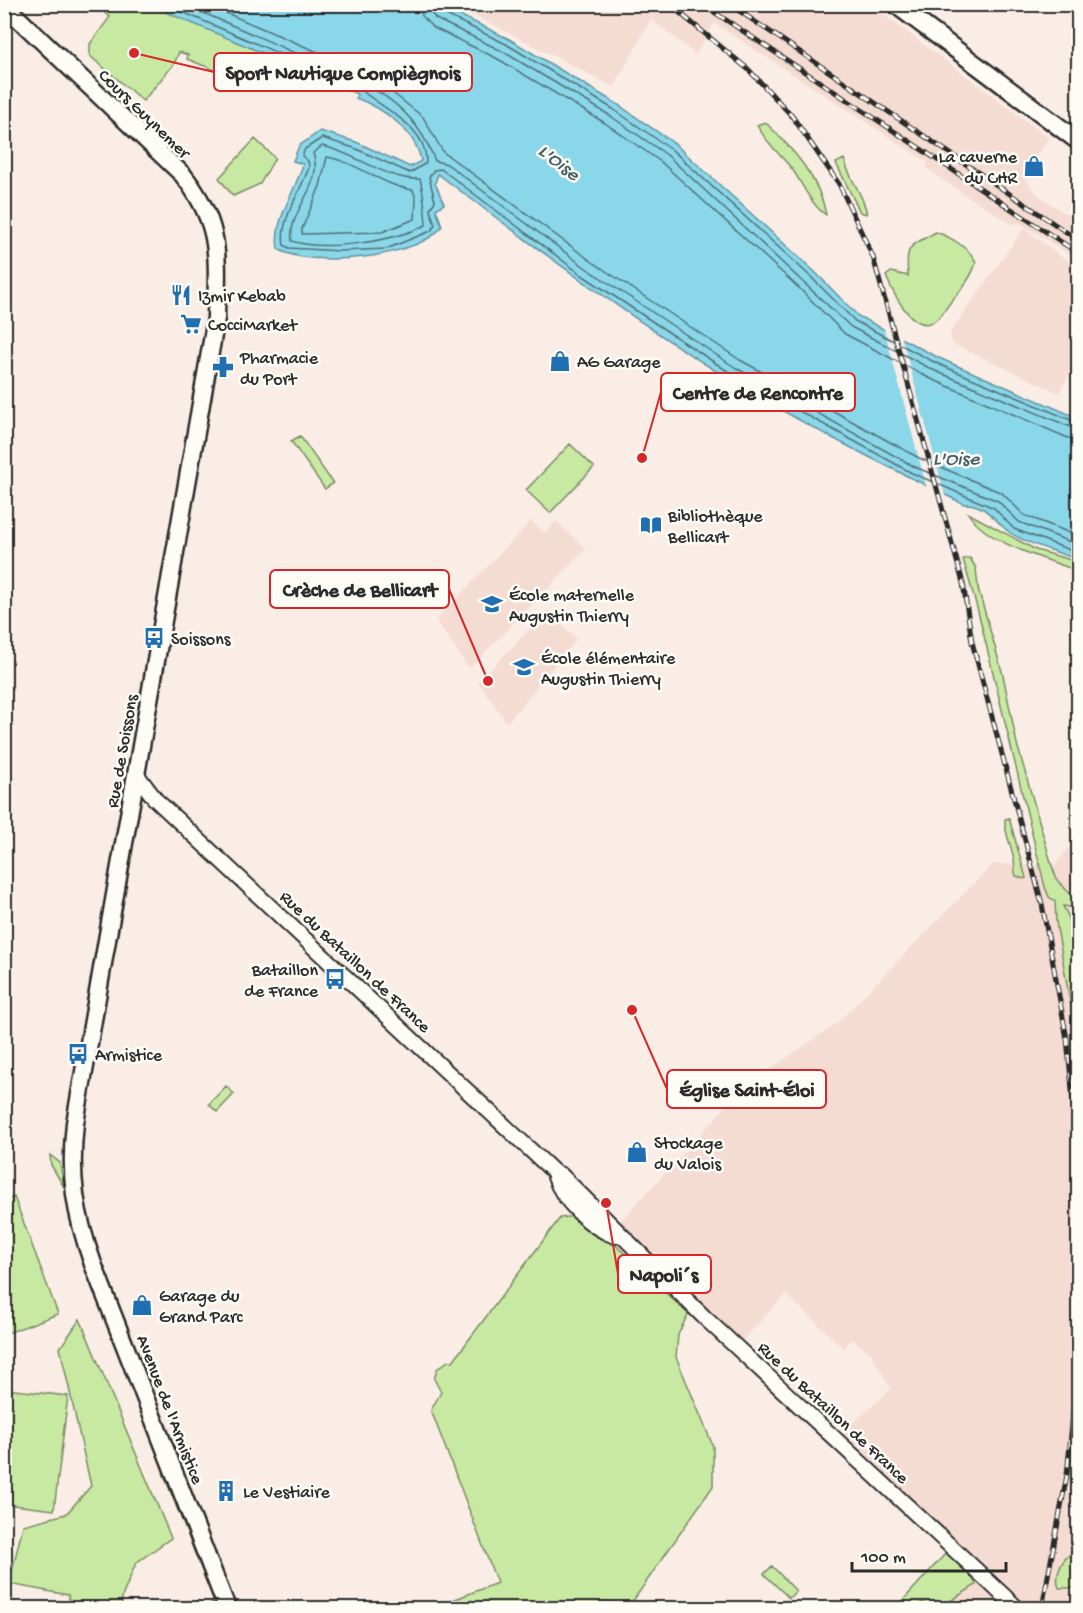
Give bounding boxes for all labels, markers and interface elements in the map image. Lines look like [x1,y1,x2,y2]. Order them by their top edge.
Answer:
callout: Sport Nautique Compiègnois [214,53,472,91]
text: Sport Nautique Compiègnois [226,64,462,87]
street label: Cours Guynemer [93,66,195,165]
water label: L'Oise [532,140,584,188]
place label: La caverne du CHR [939,148,1018,190]
shop icon: La caverne du CHR [1022,154,1046,178]
restaurant icon: Izmir Kebab [169,283,193,307]
place label: Izmir Kebab [198,287,286,308]
supermarket icon: CocciMarket [179,312,203,336]
place label: CocciMarket [208,316,298,337]
place label: Pharmacie du Port [239,349,319,391]
shop icon: AG Garage [548,349,572,373]
place label: AG Garage [577,353,661,374]
pharmacy icon: Pharmacie du Port [211,355,235,379]
callout: Centre de Rencontre [661,373,855,411]
text: Centre de Rencontre [672,384,844,407]
water label: L'Oise [933,449,980,472]
place label: Bibliothèque Bellicart [667,507,763,549]
library icon: Bibliothèque Bellicart [639,513,663,537]
callout: Crèche de Bellicart [270,570,449,608]
text: Crèche de Bellicart [282,581,439,604]
place label: École maternelle Augustin Thierry [509,586,635,628]
school or university icon: École maternelle Augustin Thierry [480,592,504,616]
bus stop icon: Soissons [142,626,166,650]
place label: Soissons [171,630,232,651]
place label: École élémentaire Augustin Thierry [541,649,676,691]
school or university icon: École élémentaire Augustin Thierry [512,655,536,679]
street label: Rue de Soissons [103,692,144,810]
street label: Rue du Bataillon de France [276,885,436,1037]
place label: Bataillon de France [244,958,318,1000]
bus stop icon: Bataillon de France [323,967,347,991]
bus stop icon: Armistice [66,1042,90,1066]
place label: Armistice [95,1046,163,1067]
callout: Église Saint-Éloi [667,1070,826,1108]
text: Église Saint-Éloi [679,1080,815,1104]
place label: Stockage du Valois [654,1134,723,1176]
shop icon: Stockage du Valois [625,1140,649,1164]
callout: Napoli´s [618,1255,711,1293]
text: Napoli´s [630,1266,700,1289]
place label: Garage du Grand Parc [159,1287,243,1329]
shop icon: Garage du Grand Parc [130,1293,154,1317]
street label: Avenue de l'Armistice [131,1332,207,1488]
street label: Rue du Bataillon de France [752,1338,913,1490]
building icon: Le Vestiaire [214,1479,238,1503]
place label: Le Vestiaire [243,1483,331,1504]
scale bar [852,1535,1006,1573]
text: 100 m [860,1548,906,1569]

